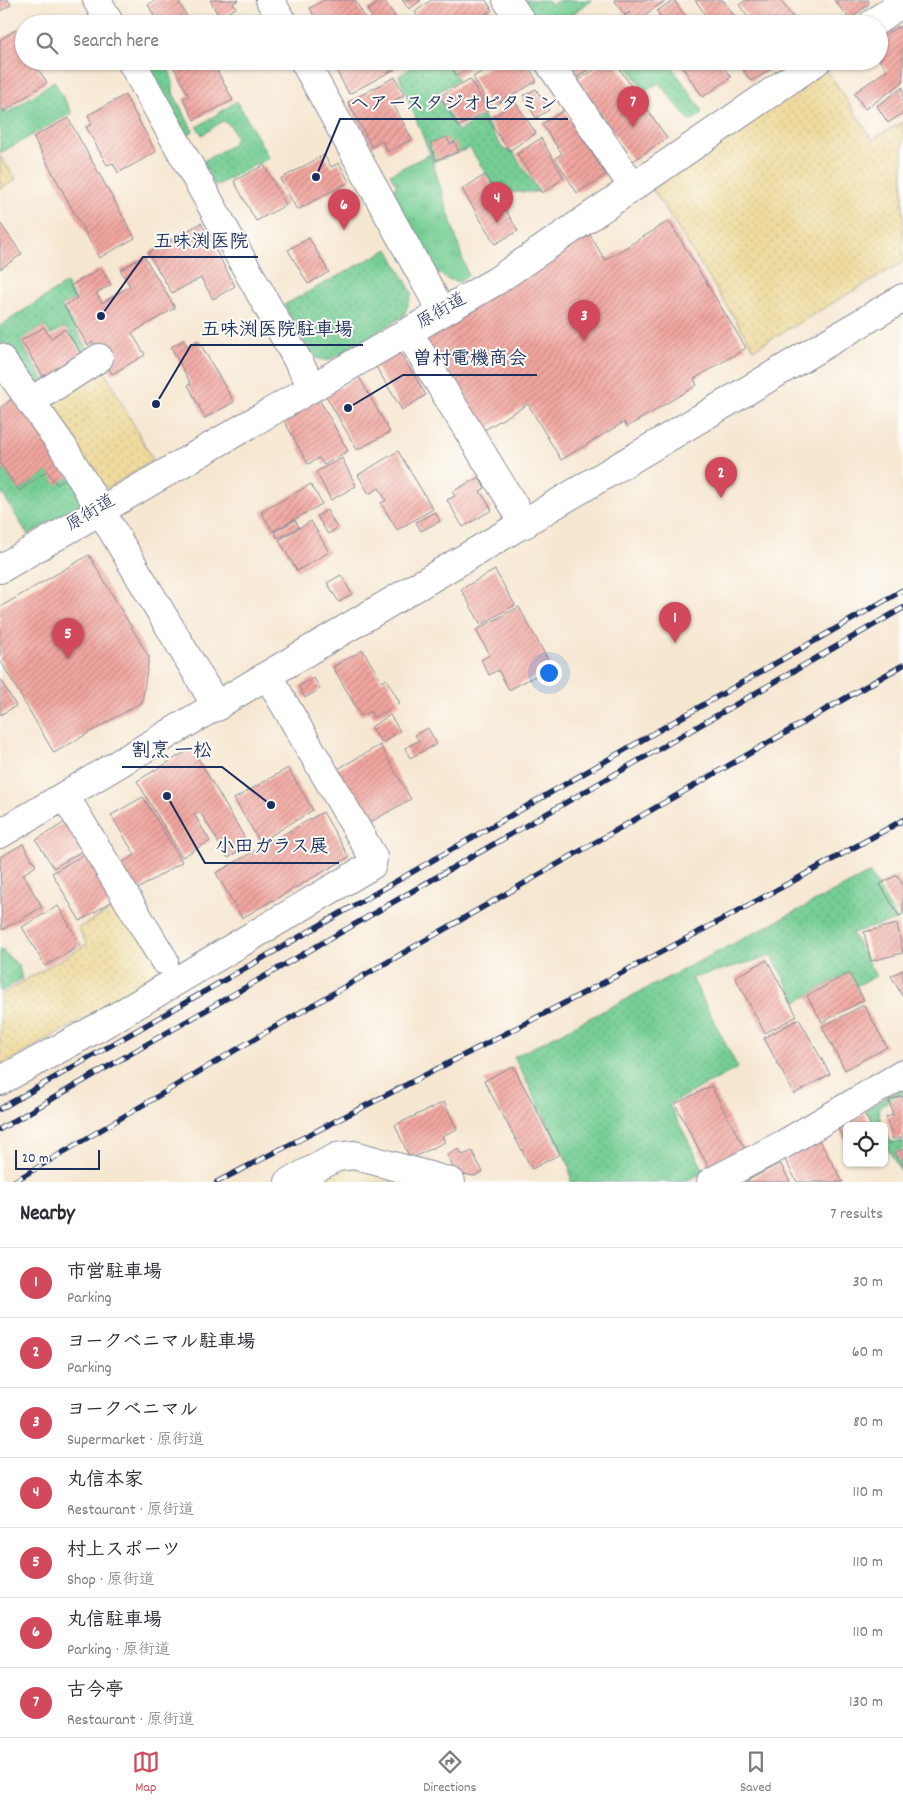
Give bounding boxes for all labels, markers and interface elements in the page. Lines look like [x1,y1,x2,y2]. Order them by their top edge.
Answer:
search box [15,15,888,70]
icon: search [33,29,61,57]
text: Search here [73,29,159,56]
callout: ヘアースタジオビタミン [340,85,568,119]
pin: 7 [617,86,649,127]
text: ヘアースタジオビタミン [350,92,558,119]
pin: 4 [481,182,513,223]
pin: 6 [328,189,360,230]
callout: 五味渕医院 [143,223,258,257]
text: 五味渕医院 [153,230,249,257]
street label: 原街道 [412,288,472,336]
pin: 3 [568,300,600,341]
callout: 五味渕医院駐車場 [191,311,363,345]
text: 五味渕医院駐車場 [201,318,353,345]
callout: 曽村電機商会 [403,341,537,375]
text: 曽村電機商会 [413,347,527,374]
pin: 2 [705,457,737,498]
street label: 原街道 [61,489,121,539]
pin: 1 [659,602,691,643]
pin: 5 [52,618,84,659]
your location [536,660,562,686]
callout: 割烹 一松 [122,733,222,767]
text: 割烹 一松 [132,739,212,766]
callout: 小田ガラス展 [205,829,339,863]
text: 小田ガラス展 [215,835,329,862]
map controls [843,1122,888,1167]
button: locate [843,1122,888,1167]
scale bar [15,1147,100,1170]
text: 20 m [22,1149,49,1169]
text: Nearby [20,1200,75,1230]
text: 7 results [830,1203,883,1226]
text: 市営駐車場 [67,1260,162,1287]
text: 1 [34,1271,38,1294]
text: 30 m [853,1271,883,1294]
text: Parking [67,1287,112,1310]
text: ヨークベニマル駐車場 [67,1330,255,1357]
text: 2 [33,1341,40,1364]
text: 60 m [852,1341,883,1364]
text: Parking [67,1357,112,1380]
text: ヨークベニマル [67,1398,198,1425]
text: 3 [32,1411,40,1434]
text: 80 m [853,1411,883,1434]
text: Supermarket · 原街道 [67,1429,204,1452]
text: 丸信本家 [67,1468,143,1495]
text: 4 [33,1481,39,1504]
text: 110 m [853,1481,883,1504]
text: Restaurant · 原街道 [67,1499,195,1522]
text: 村上スポーツ [67,1538,181,1565]
text: 5 [32,1551,40,1574]
text: 110 m [853,1551,883,1574]
text: Shop · 原街道 [67,1569,155,1592]
text: 丸信駐車場 [67,1608,162,1635]
text: 6 [32,1621,40,1644]
text: 110 m [853,1621,883,1644]
text: Parking · 原街道 [67,1639,171,1662]
text: 古今亭 [67,1678,124,1705]
text: 7 [33,1691,39,1714]
text: 130 m [849,1691,883,1714]
text: Restaurant · 原街道 [67,1709,195,1732]
tab: Map [132,1748,160,1798]
tab: Directions [423,1748,476,1798]
tab: Saved [740,1748,771,1798]

